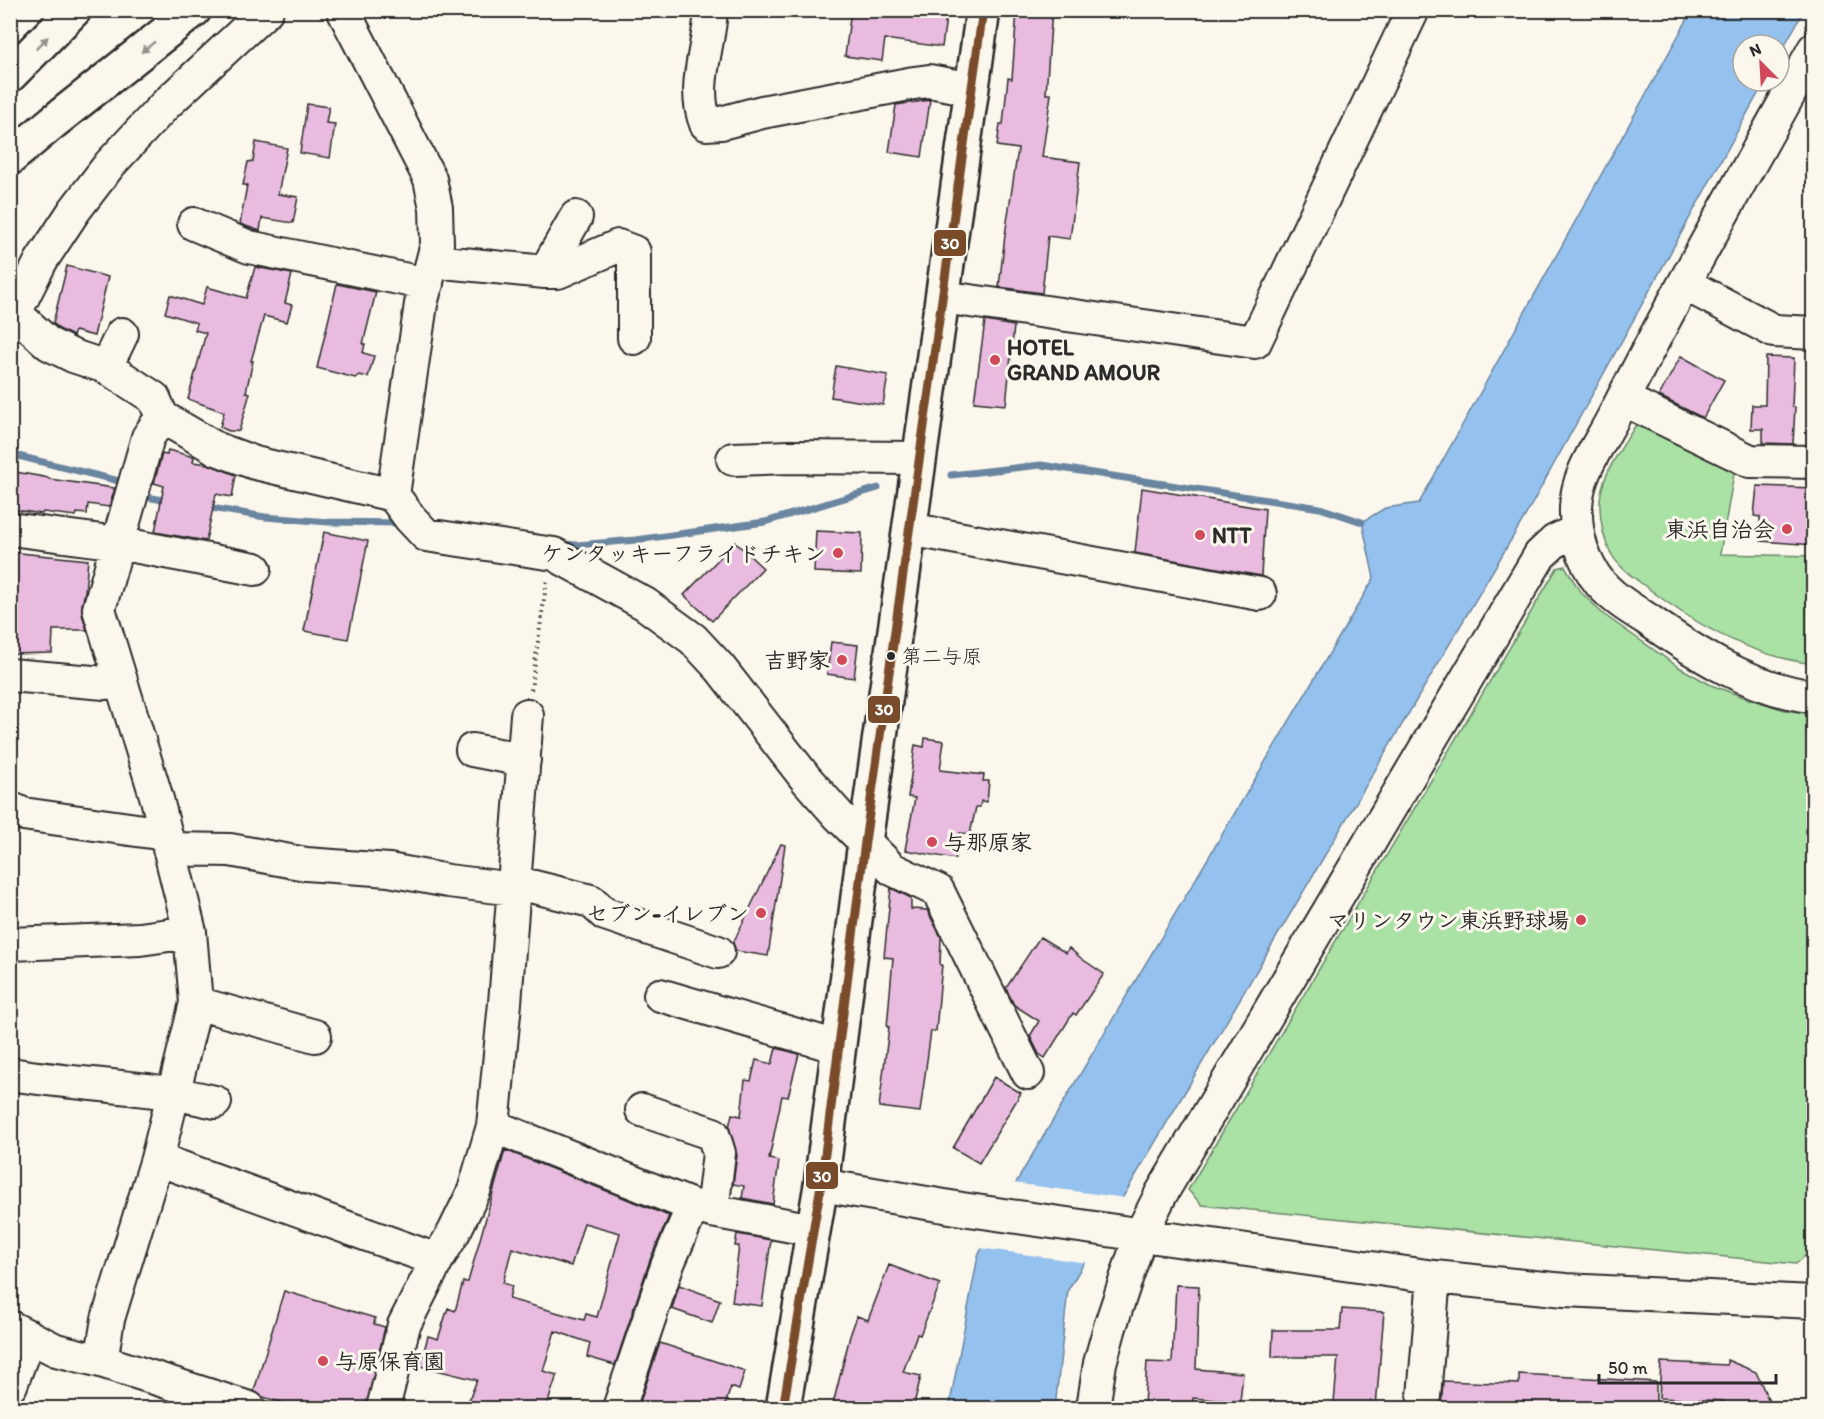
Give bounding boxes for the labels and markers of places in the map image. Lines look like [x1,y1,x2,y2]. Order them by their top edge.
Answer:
place label: HOTEL GRAND AMOUR [1007,334,1161,386]
marker: HOTEL GRAND AMOUR [988,353,1002,367]
place label: 東浜自治会 [1665,516,1775,543]
place label: NTT [1212,522,1252,549]
marker: 東浜自治会 [1780,522,1794,536]
marker: NTT [1193,528,1207,542]
place label: ケンタッキーフライドチキン [541,540,826,567]
marker: ケンタッキーフライドチキン [831,546,845,560]
place label: 第二与原 [902,644,982,668]
place label: 吉野家 [764,647,830,674]
marker: 第二与原 [885,650,897,662]
marker: 吉野家 [835,653,849,667]
place label: 与那原家 [944,829,1032,856]
marker: 与那原家 [925,835,939,849]
place label: セブン-イレブン [586,900,749,927]
marker: セブン-イレブン [754,906,768,920]
place label: マリンタウン東浜野球場 [1327,907,1569,934]
marker: マリンタウン東浜野球場 [1574,913,1588,927]
place label: 与原保育園 [335,1348,445,1375]
marker: 与原保育園 [316,1354,330,1368]

